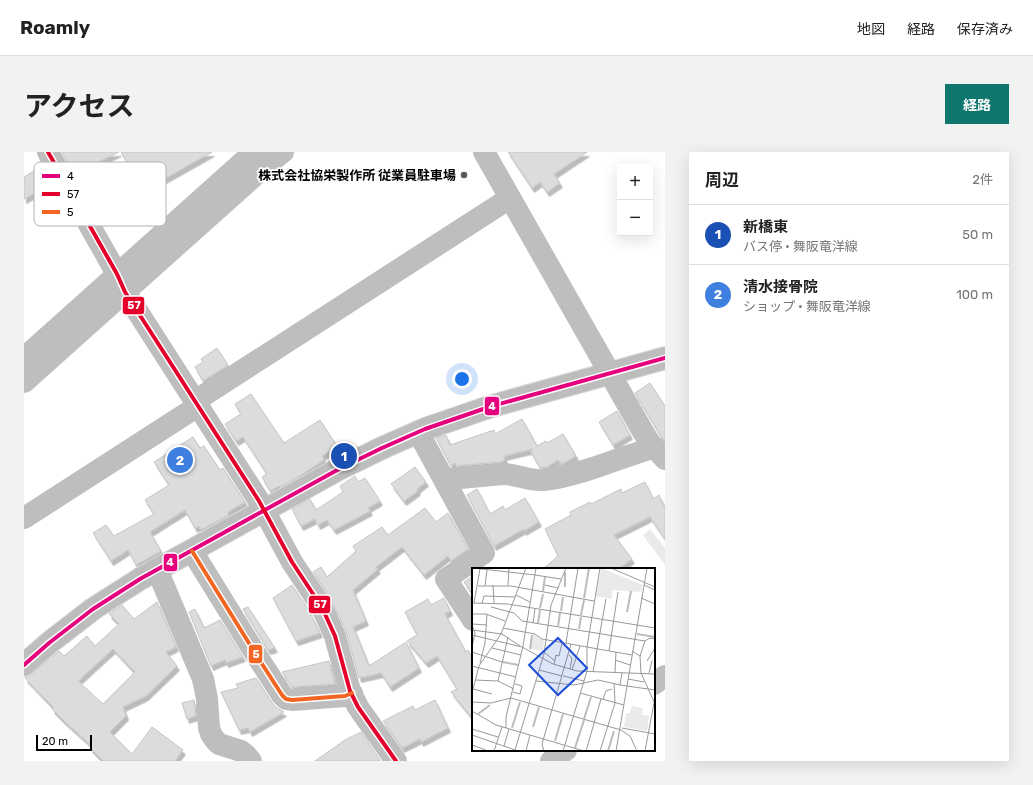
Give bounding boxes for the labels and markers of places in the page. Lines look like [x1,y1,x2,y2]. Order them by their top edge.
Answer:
place label: 株式会社協栄製作所 従業員駐車場 [258,168,456,183]
marker: 株式会社協栄製作所 従業員駐車場 [459,170,469,180]
pin: 1 [331,441,357,471]
pin: 2 [167,445,193,475]

